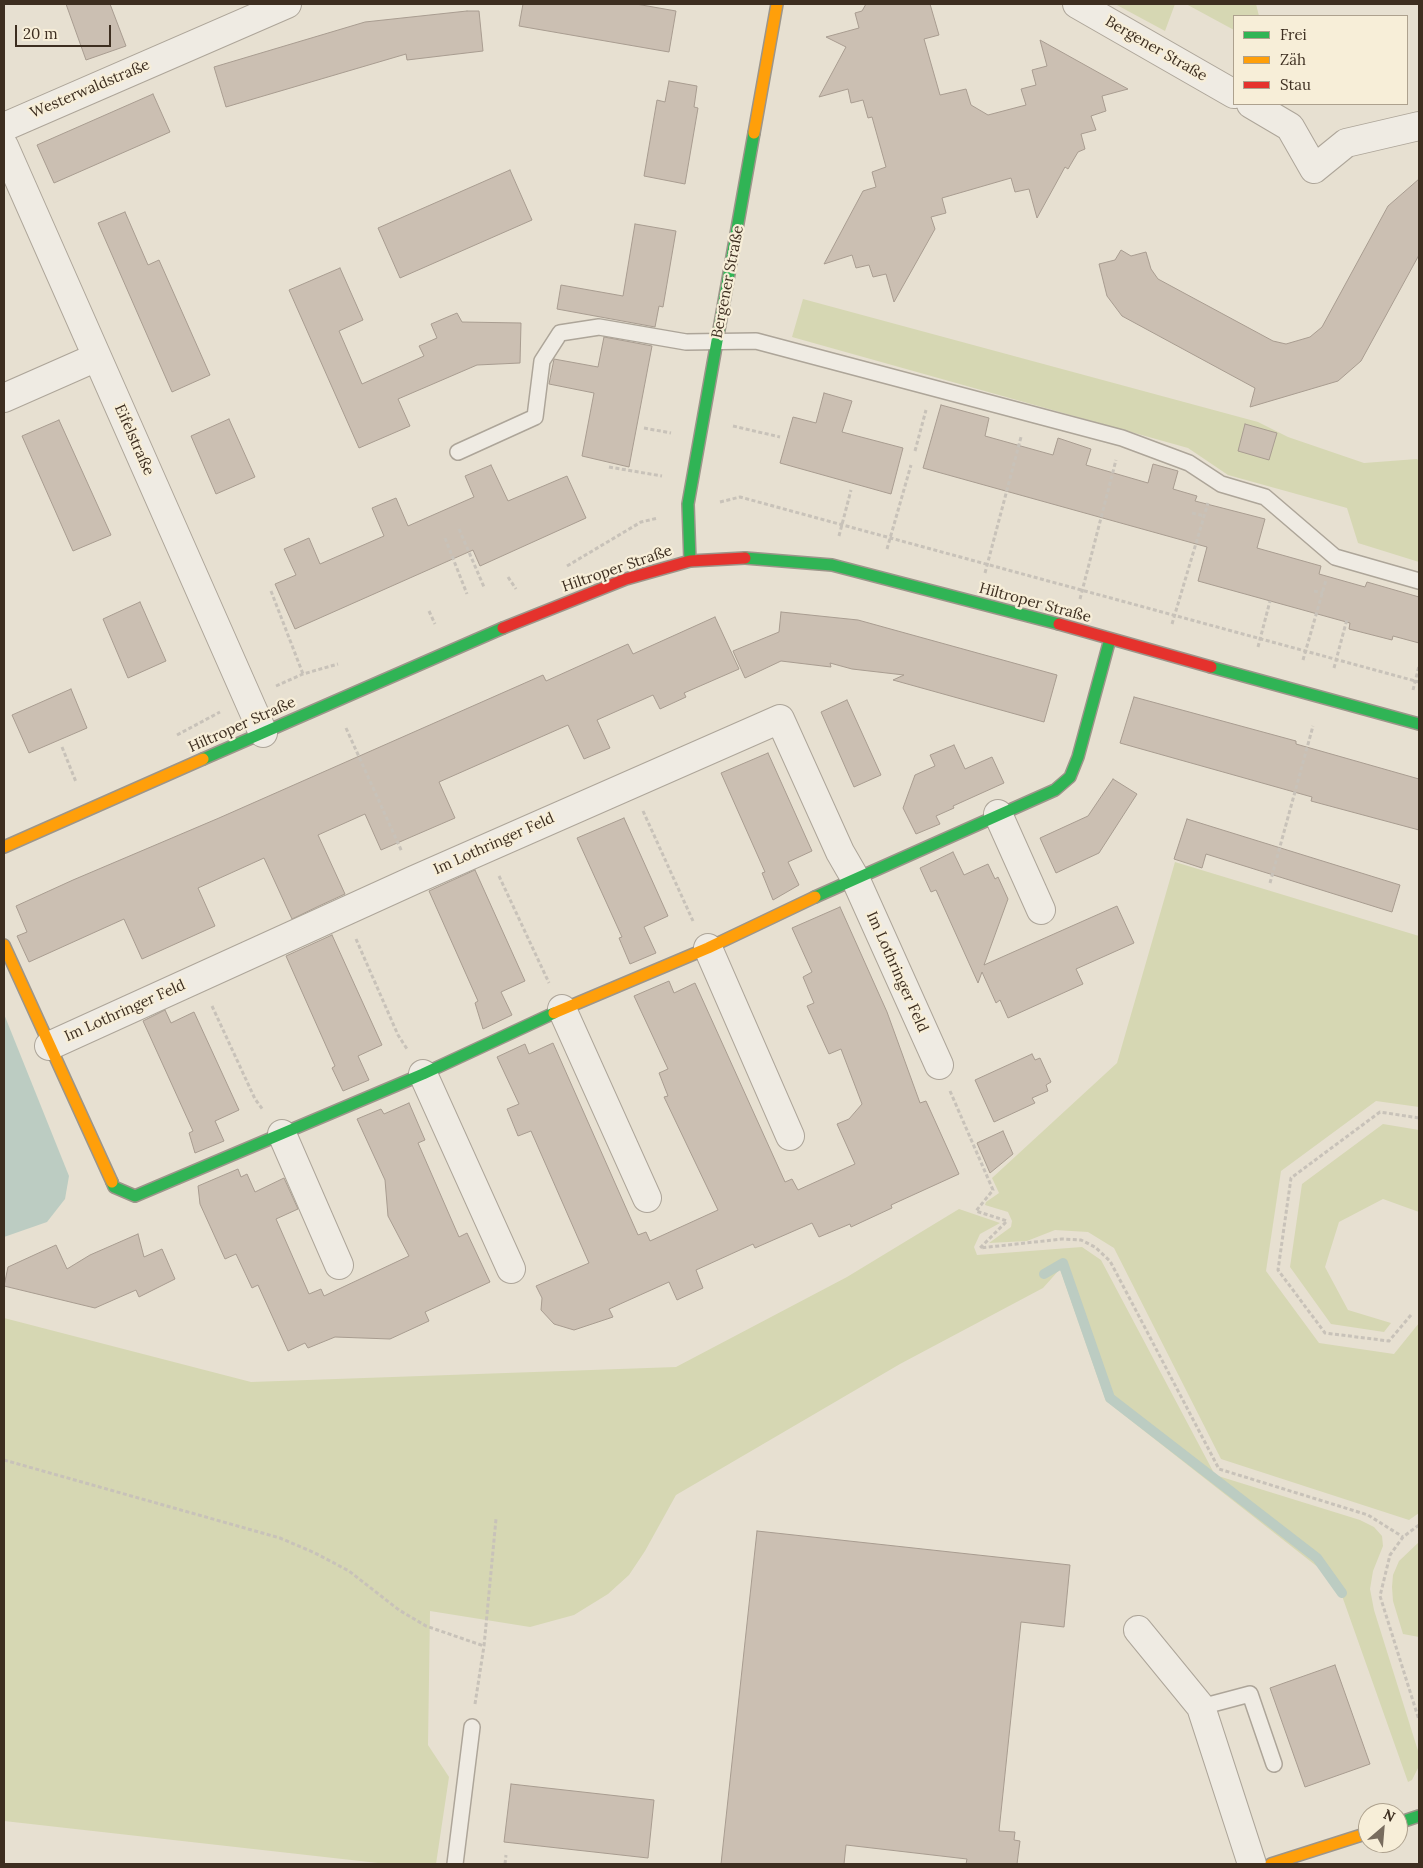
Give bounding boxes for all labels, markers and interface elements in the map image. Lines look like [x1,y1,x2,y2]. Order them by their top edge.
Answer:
street label: Bergener Straße [1102,13,1210,85]
scale bar [18,15,114,47]
legend [1233,15,1408,105]
text: 20 m [23,24,58,43]
text: Frei [1280,25,1307,44]
text: Zäh [1280,50,1306,69]
street label: Westerwaldstraße [28,56,152,122]
text: Stau [1280,75,1311,94]
street label: Bergener Straße [708,224,748,340]
street label: Eifelstraße [110,402,158,478]
street label: Hiltroper Straße [560,542,674,596]
street label: Hiltroper Straße [977,579,1093,627]
street label: Hiltroper Straße [186,693,298,757]
street label: Im Lothringer Feld [431,809,557,879]
street label: Im Lothringer Feld [862,909,932,1035]
street label: Im Lothringer Feld [62,976,188,1046]
north arrow [1358,1803,1408,1853]
text: N [1380,1805,1398,1826]

